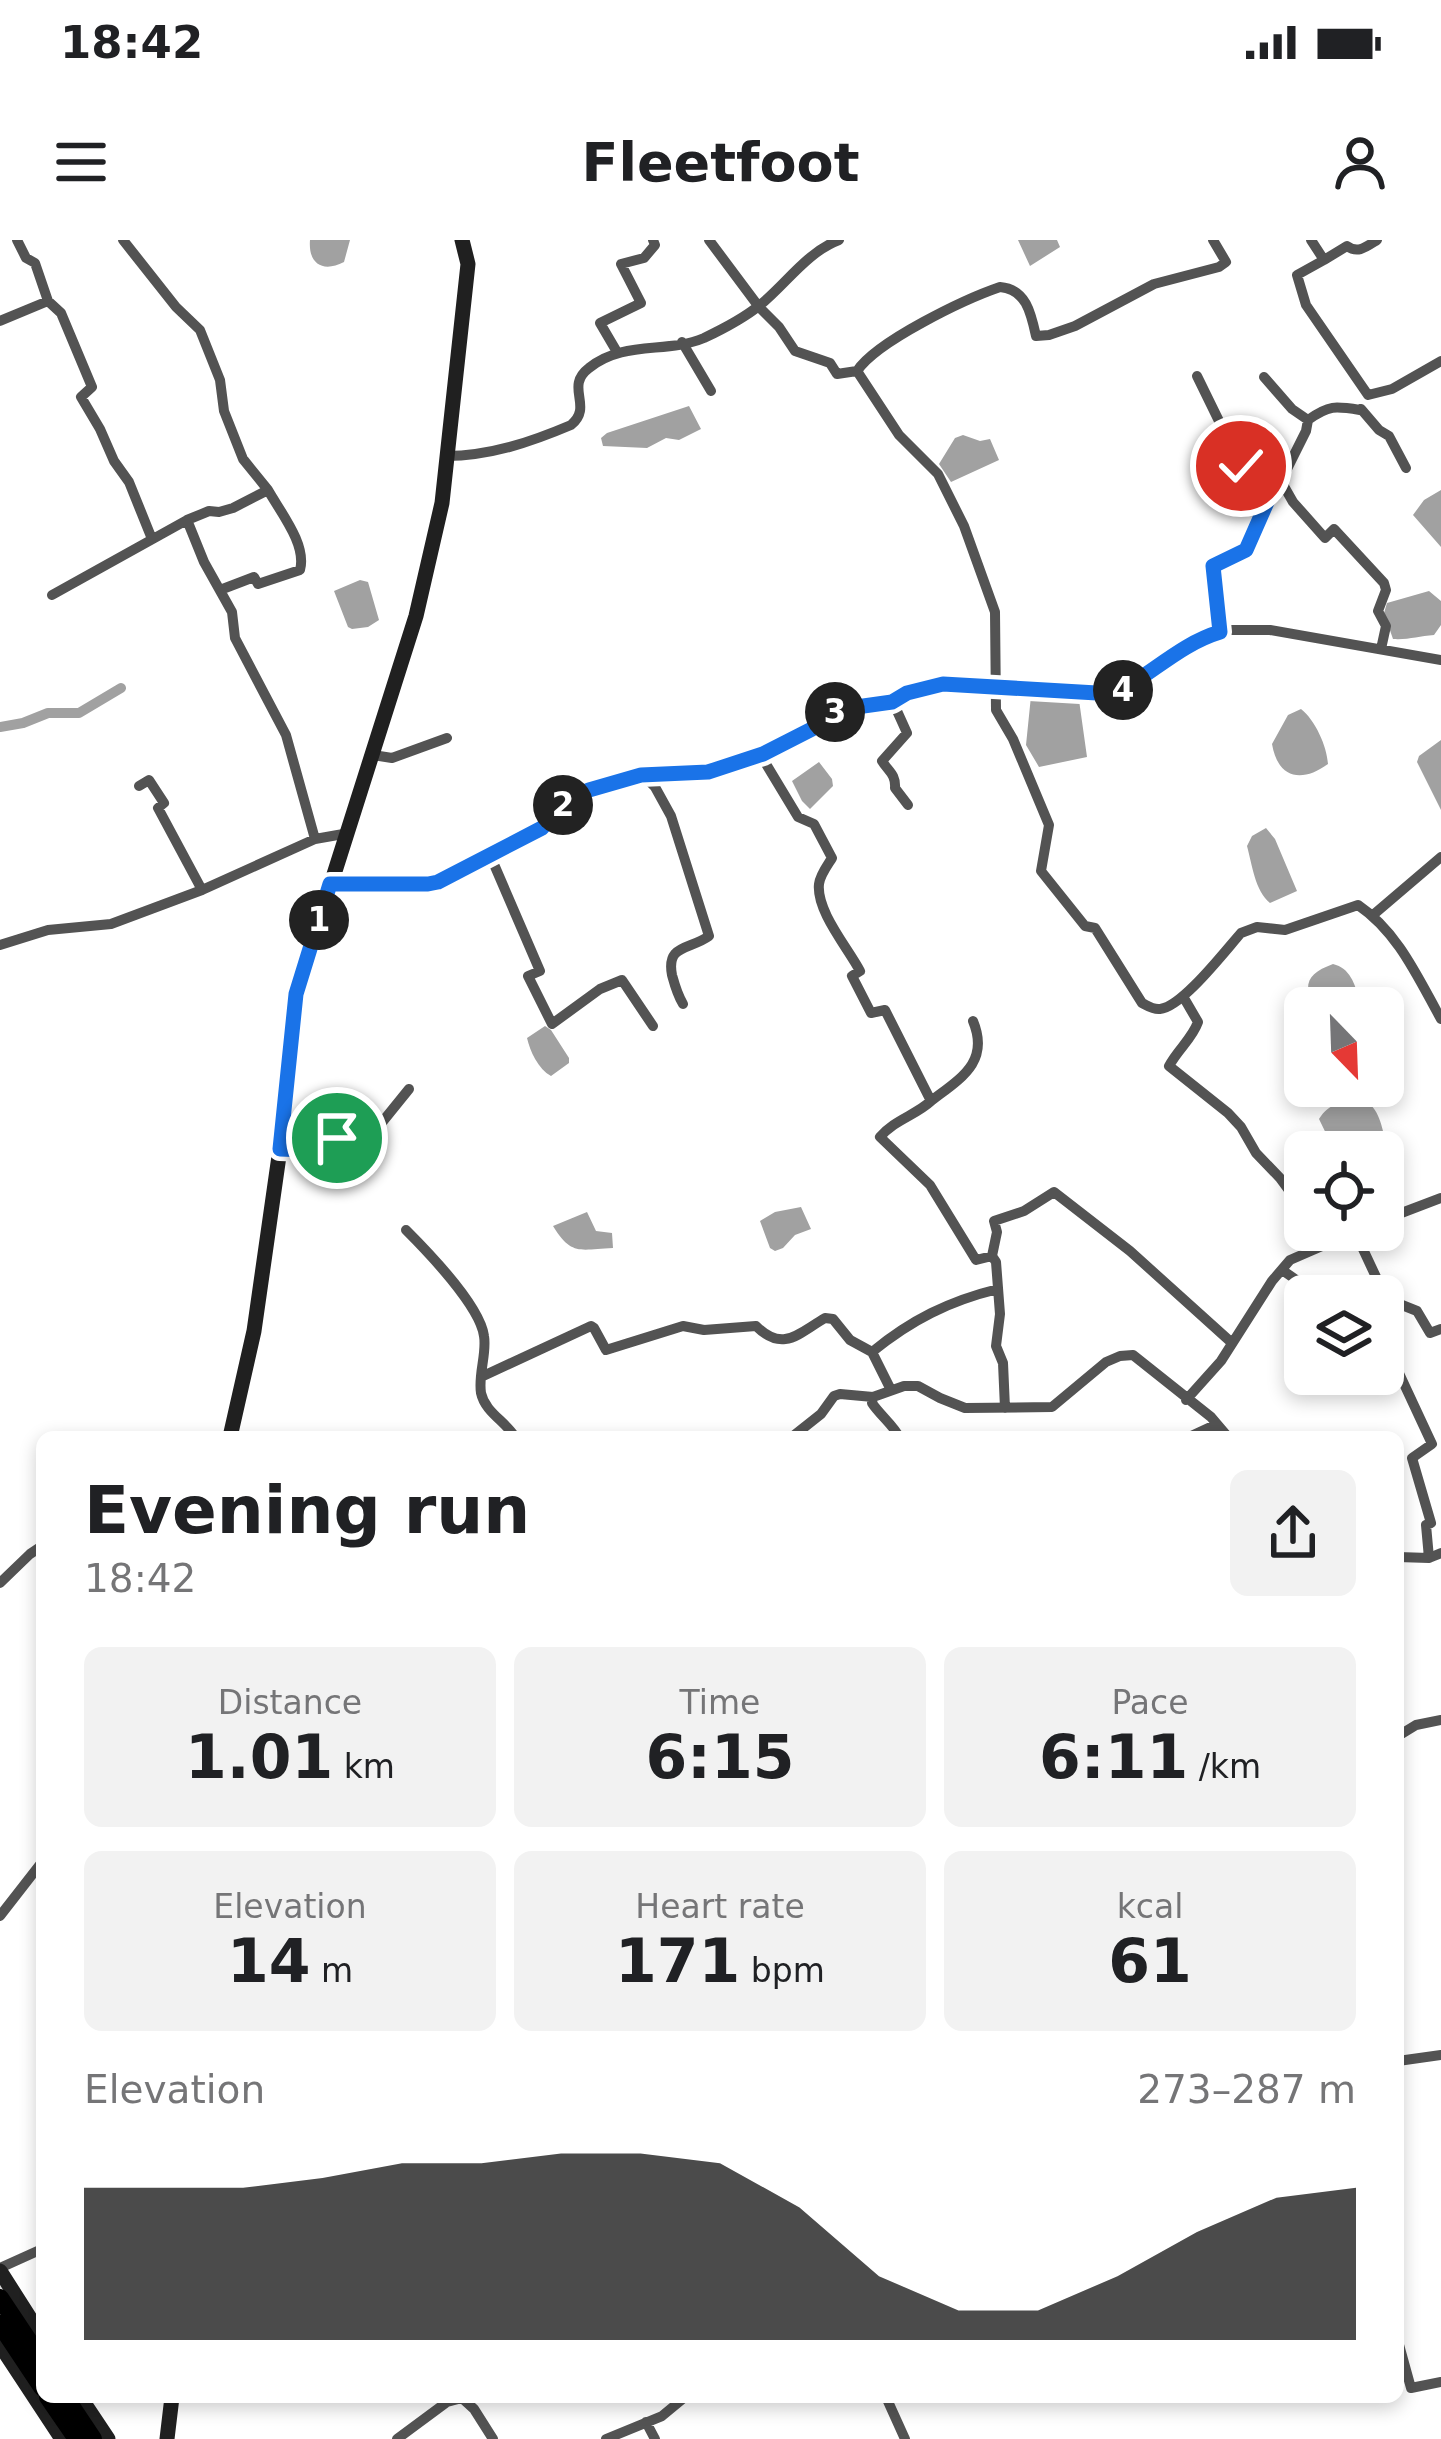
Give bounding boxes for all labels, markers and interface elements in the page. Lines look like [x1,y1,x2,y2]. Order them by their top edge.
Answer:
text: 18:42 [60,16,203,69]
icon: menu [48,129,114,195]
icon: person [1327,129,1393,195]
text: Fleetfoot [582,131,859,194]
pin [1190,415,1292,517]
icon: check [1208,433,1274,499]
pin: 4 [1093,660,1153,720]
text: 4 [1112,670,1134,709]
pin: 3 [805,682,865,742]
text: 3 [824,692,846,731]
pin: 2 [533,775,593,835]
text: 2 [552,785,574,824]
pin: 1 [289,890,349,950]
text: 1 [308,900,330,939]
north arrow [1284,987,1404,1107]
map controls [1284,987,1404,1395]
pin [286,1087,388,1189]
icon: arrive [304,1105,370,1171]
button: locate [1284,1131,1404,1251]
button: layers [1284,1275,1404,1395]
button: share [1230,1470,1356,1596]
text: Evening run [84,1472,530,1549]
text: 18:42 [84,1556,196,1601]
text: Distance [218,1683,362,1722]
text: Time [680,1683,760,1722]
text: Pace [1111,1683,1189,1722]
text: 1.01 [185,1722,333,1792]
text: 6:15 [645,1722,795,1792]
text: 6:11 [1039,1722,1188,1792]
text: km [333,1747,395,1786]
text: /km [1188,1747,1261,1786]
text: Elevation [213,1887,367,1926]
text: Heart rate [635,1887,805,1926]
text: kcal [1117,1887,1183,1926]
text: 14 [227,1926,310,1996]
text: 171 [615,1926,740,1996]
text: 61 [1108,1926,1192,1996]
text: m [310,1951,353,1990]
text: bpm [740,1951,825,1990]
text: Elevation [84,2067,265,2112]
text: 273–287 m [1137,2067,1356,2112]

